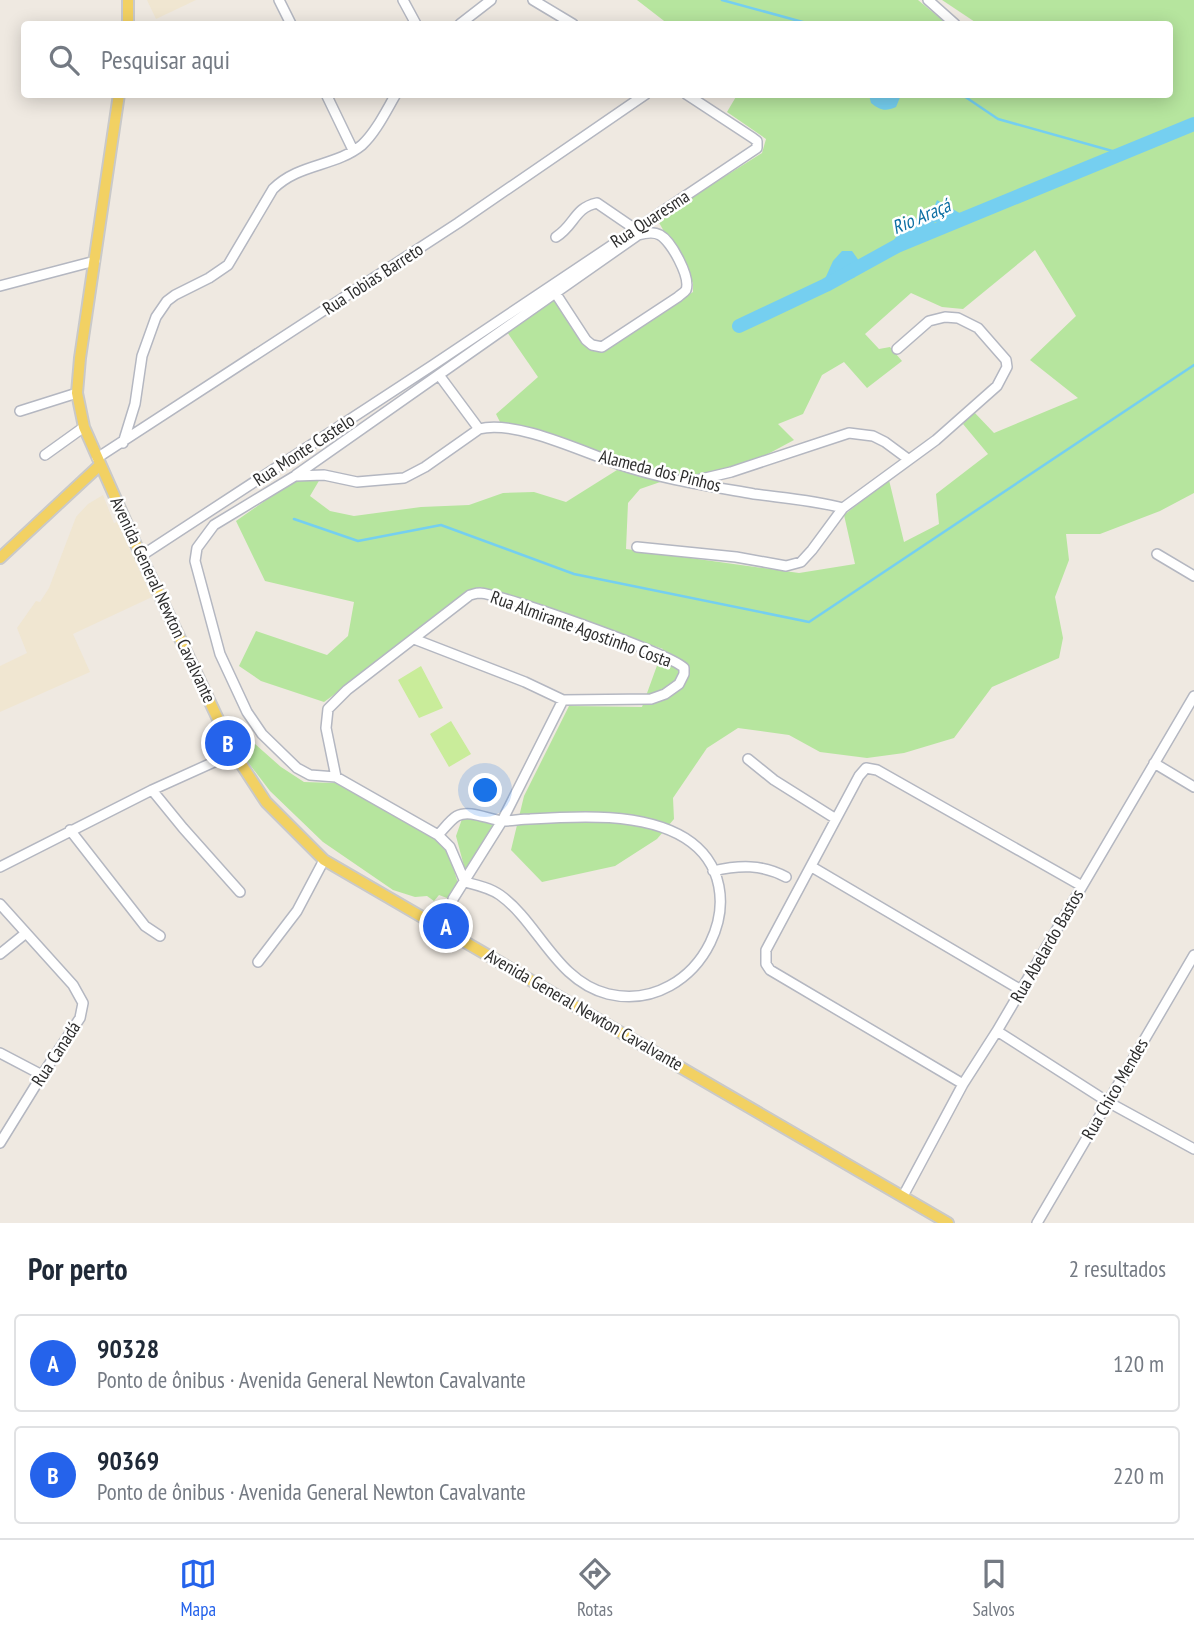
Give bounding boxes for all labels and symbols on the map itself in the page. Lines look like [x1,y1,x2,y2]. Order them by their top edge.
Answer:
street label: Rua Quaresma [606,184,694,253]
water label: Rio Araçá [888,192,955,239]
street label: Rua Tobias Barreto [318,237,428,320]
street label: Rua Monte Castelo [249,408,359,491]
street label: Alameda dos Pinhos [597,444,724,497]
street label: Avenida General Newton Cavalvante [106,493,221,706]
street label: Rua Almirante Agostinho Costa [488,585,675,672]
pin: B [205,717,251,769]
your location [468,773,502,807]
street label: Rua Abelardo Bastos [1005,885,1088,1006]
pin: A [423,900,469,952]
street label: Avenida General Newton Cavalvante [481,943,687,1076]
street label: Rua Canadá [26,1017,85,1091]
street label: Rua Chico Mendes [1076,1034,1153,1144]

